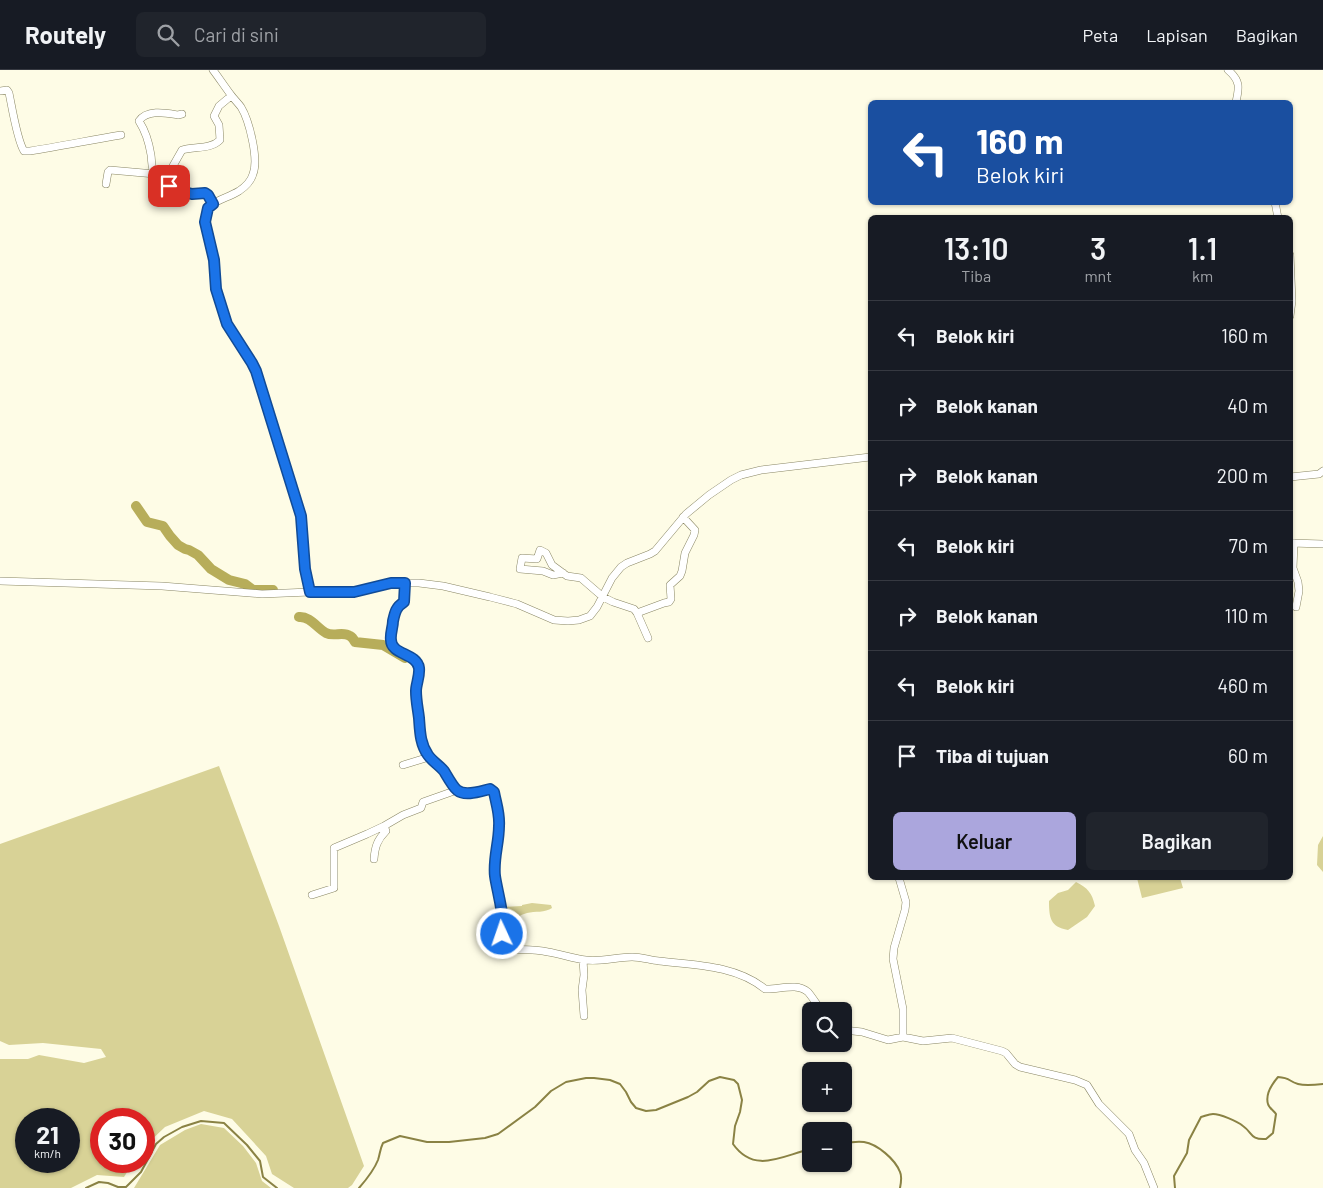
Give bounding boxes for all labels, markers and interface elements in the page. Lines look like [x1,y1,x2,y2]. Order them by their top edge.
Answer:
search box [136,12,486,57]
text: Routely [25,20,106,49]
icon: search [154,21,182,49]
text: Cari di sini [194,23,279,46]
text: Peta [1083,24,1118,46]
text: Lapisan [1146,24,1208,46]
text: Bagikan [1236,24,1298,46]
text: 160 m [976,119,1063,161]
icon: left [893,120,958,185]
text: Belok kiri [976,161,1064,187]
pin [148,165,190,207]
icon: arrive [155,172,183,200]
text: 13:10 [944,230,1009,266]
text: 3 [1090,230,1106,266]
text: 1.1 [1188,230,1217,266]
text: Tiba [961,266,991,285]
text: mnt [1084,266,1112,285]
text: km [1192,266,1213,285]
icon: left [893,322,921,350]
text: Belok kiri [936,324,1014,347]
text: 160 m [1221,324,1268,347]
icon: right [893,392,921,420]
text: Belok kanan [936,394,1038,417]
text: 40 m [1227,394,1268,417]
icon: right [893,462,921,490]
text: Belok kanan [936,464,1038,487]
text: 200 m [1217,464,1268,487]
icon: left [893,532,921,560]
text: Belok kiri [936,534,1014,557]
text: 70 m [1229,534,1268,557]
icon: right [893,602,921,630]
text: Belok kanan [936,604,1038,627]
text: 110 m [1224,604,1268,627]
icon: left [893,672,921,700]
text: Belok kiri [936,674,1014,697]
text: 460 m [1217,674,1268,697]
icon: arrive [893,742,921,770]
text: Tiba di tujuan [936,744,1049,767]
text: 60 m [1228,744,1268,767]
button: Keluar [893,812,1076,870]
button: Bagikan [1086,812,1268,870]
position arrow [475,907,527,959]
map controls [802,1002,852,1172]
button: search [802,1002,852,1052]
button: + [802,1062,852,1112]
speed limit sign: 30 [90,1108,155,1173]
text: 21 [36,1119,59,1149]
button: − [802,1122,852,1172]
text: km/h [34,1146,61,1160]

